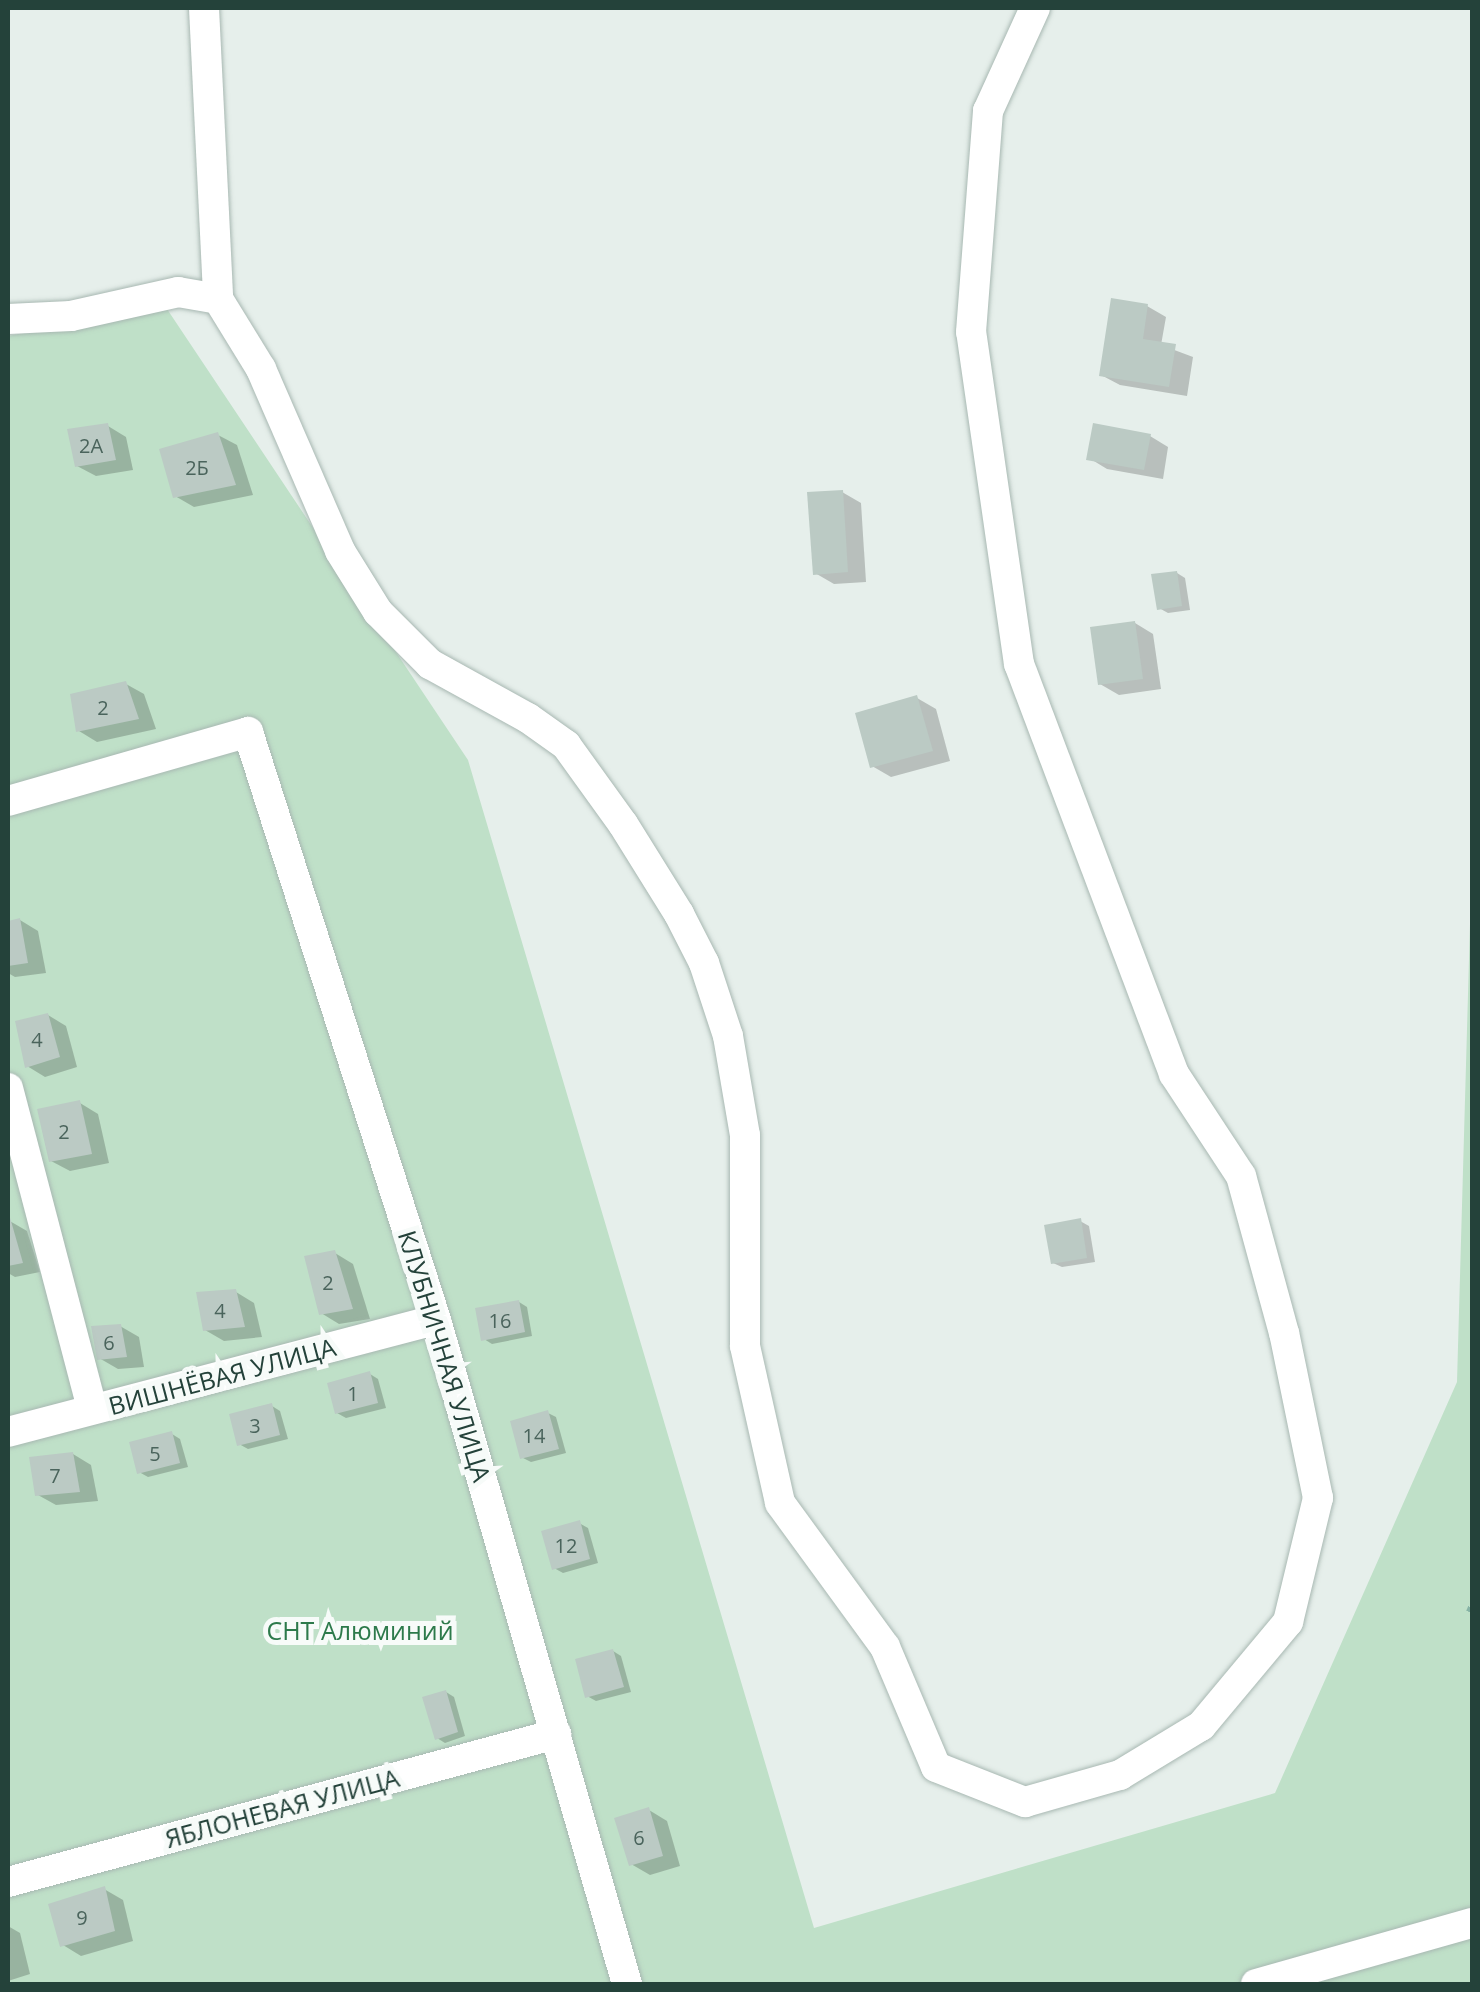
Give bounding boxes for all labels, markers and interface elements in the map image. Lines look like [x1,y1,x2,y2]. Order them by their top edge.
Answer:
house number: 2А [79,433,103,457]
house number: 2Б [185,455,209,479]
house number: 2 [97,695,109,719]
house number: 4 [31,1027,43,1051]
house number: 2 [58,1119,70,1143]
street label: КЛУБНИЧНАЯ УЛИЦА [392,1227,498,1485]
house number: 2 [322,1270,334,1294]
house number: 4 [214,1298,226,1322]
house number: 16 [489,1308,511,1332]
house number: 6 [103,1330,115,1354]
street label: ВИШНЁВАЯ УЛИЦА [105,1331,339,1421]
house number: 1 [347,1381,359,1405]
house number: 3 [249,1413,261,1437]
house number: 14 [523,1423,545,1447]
house number: 5 [149,1441,161,1465]
house number: 7 [49,1463,61,1487]
house number: 12 [555,1533,577,1557]
park label: СНТ Алюминий [266,1615,454,1645]
street label: ЯБЛОНЕВАЯ УЛИЦА [162,1762,402,1854]
house number: 6 [633,1825,645,1849]
house number: 9 [76,1905,88,1929]

